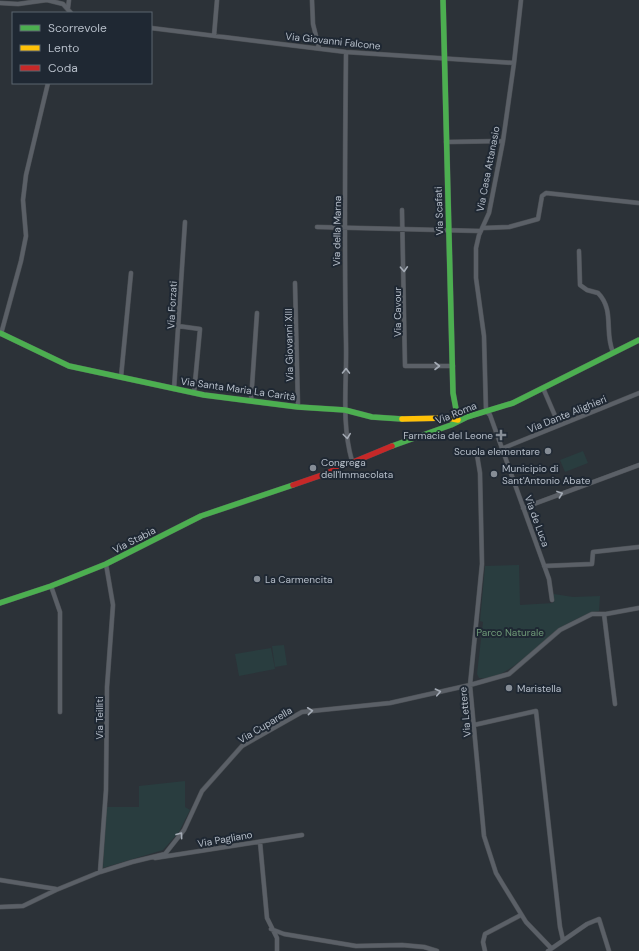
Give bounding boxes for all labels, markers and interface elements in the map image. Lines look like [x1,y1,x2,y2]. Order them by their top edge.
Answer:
legend [12,12,152,84]
text: Scorrevole [48,20,107,36]
street label: Via Giovanni Falcone [285,30,382,52]
text: Lento [48,40,79,56]
text: Coda [48,60,78,76]
street label: Via Casa Attanasio [473,125,503,213]
street label: Via Scafati [432,186,446,236]
street label: Via della Marna [330,196,344,266]
one-way arrow [400,266,408,272]
street label: Via Forzati [164,281,180,329]
street label: Via Cavour [391,287,404,337]
street label: Via Giovanni XIII [282,308,296,382]
one-way arrow [434,362,440,370]
one-way arrow [342,368,350,374]
street label: Via Santa Maria La Carità [180,375,296,403]
street label: Via Dante Alighieri [526,392,608,436]
street label: Via Roma [434,399,478,427]
place label: Farmacia del Leone [403,429,493,442]
marker: Farmacia del Leone [496,430,506,440]
one-way arrow [343,433,352,439]
place label: Scuola elementare [454,445,540,458]
marker: Scuola elementare [543,446,553,456]
place label: Congrega dell'Immacolata [321,456,393,481]
place label: Municipio di Sant'Antonio Abate [502,462,591,487]
marker: Congrega dell'Immacolata [308,463,318,473]
marker: Municipio di Sant'Antonio Abate [489,469,499,479]
one-way arrow [556,491,563,499]
street label: Via de Luca [522,493,552,549]
street label: Via Stabia [110,524,158,556]
place label: La Carmencita [265,573,333,586]
marker: La Carmencita [252,574,262,584]
park label: Parco Naturale [476,626,544,639]
place label: Maristella [517,682,561,695]
marker: Maristella [504,683,514,693]
street label: Via Lettere [456,686,474,738]
one-way arrow [435,689,441,697]
street label: Via Teilliti [93,696,106,740]
street label: Via Cuparella [236,704,294,746]
one-way arrow [307,707,313,716]
street label: Via Pagliano [197,828,254,850]
one-way arrow [175,832,183,839]

